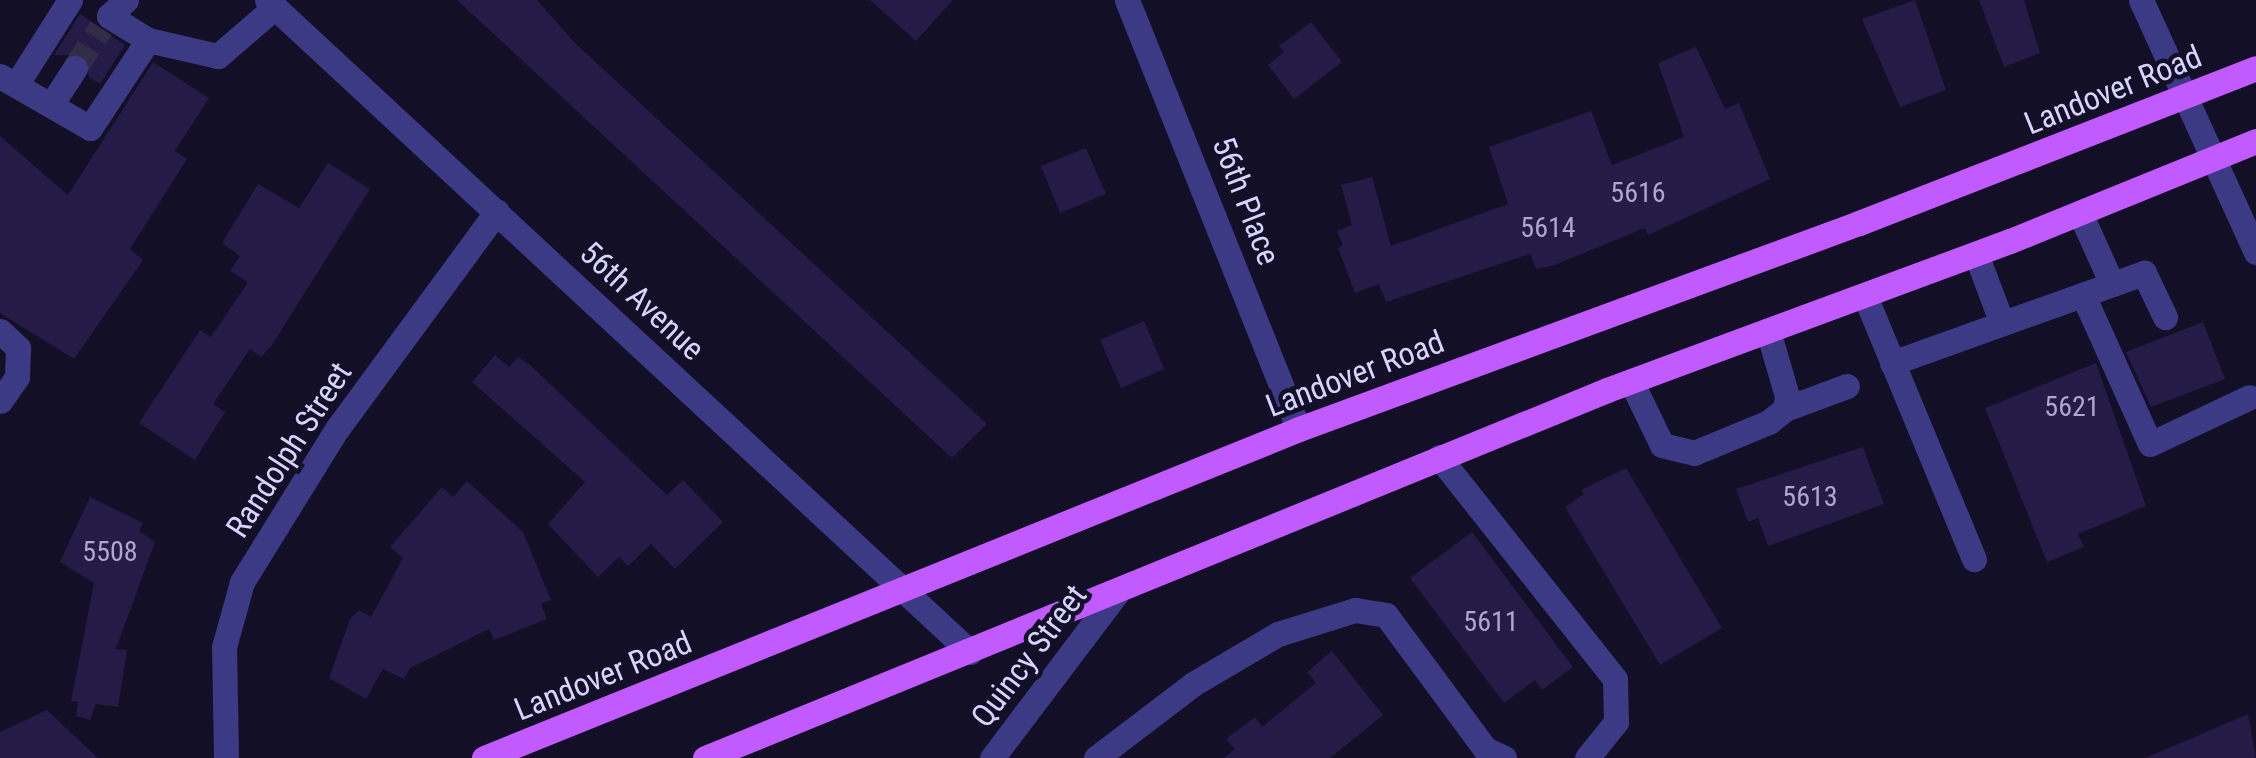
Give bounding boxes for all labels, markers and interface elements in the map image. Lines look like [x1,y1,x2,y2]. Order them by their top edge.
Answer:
street label: Landover Road [2019,37,2207,143]
street label: 56th Place [1204,132,1288,270]
house number: 5616 [1610,176,1666,210]
house number: 5614 [1520,211,1576,245]
street label: 56th Avenue [572,234,712,368]
street label: Landover Road [1261,322,1449,426]
street label: Randolph Street [218,355,360,545]
house number: 5621 [2044,390,2100,424]
house number: 5613 [1782,480,1838,514]
house number: 5508 [82,535,138,569]
street label: Quincy Street [963,577,1095,735]
house number: 5611 [1463,605,1519,639]
street label: Landover Road [509,623,697,729]

